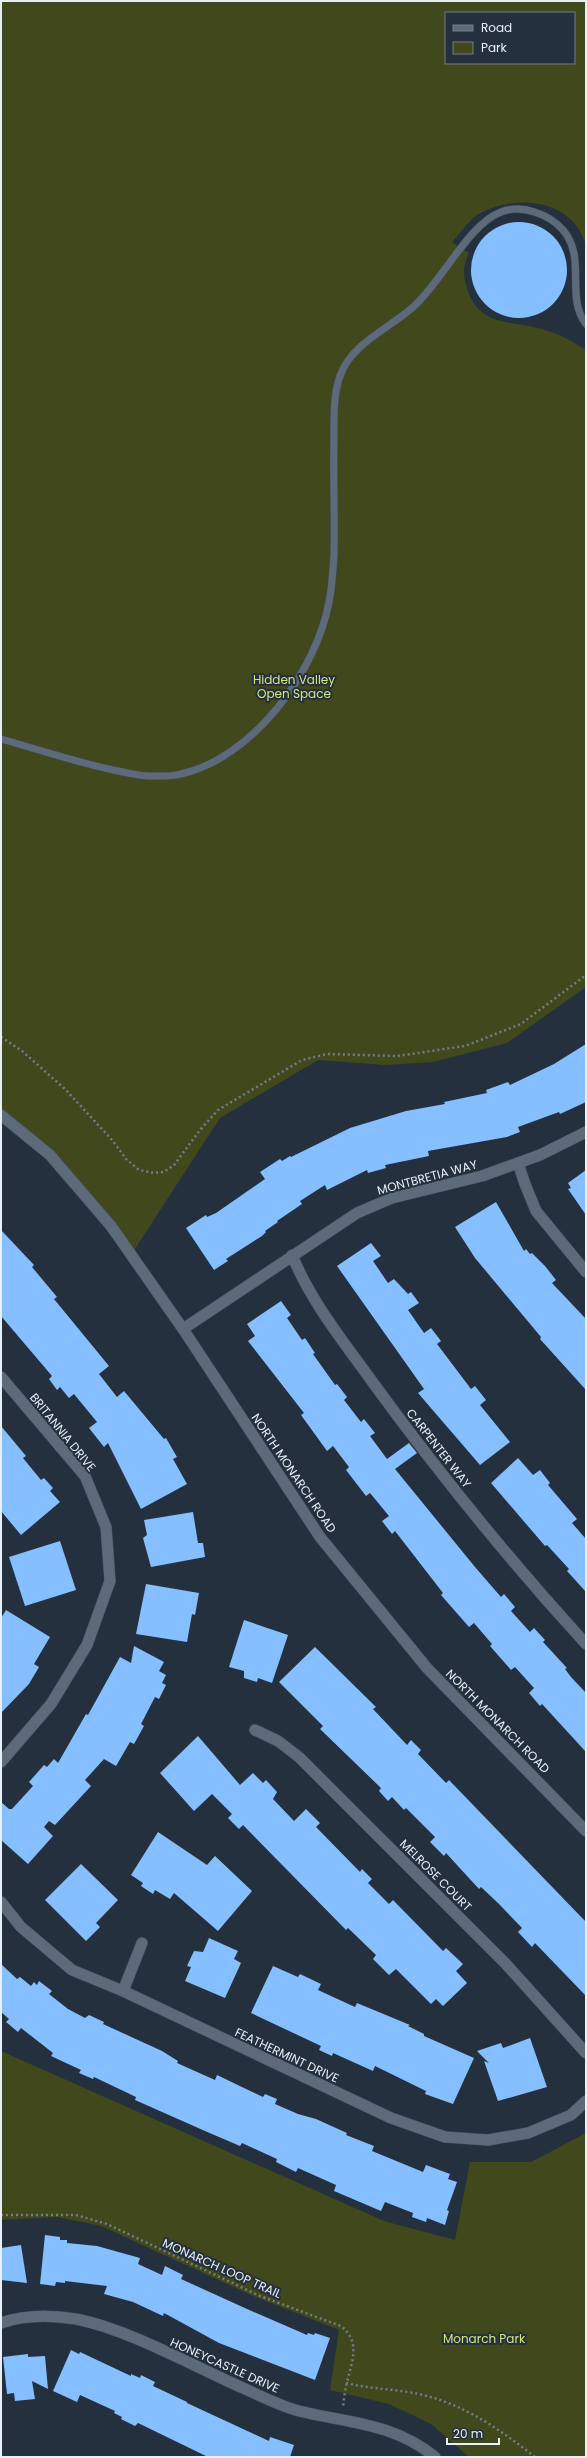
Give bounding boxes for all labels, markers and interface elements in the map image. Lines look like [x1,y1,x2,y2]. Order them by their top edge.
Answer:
legend [445,12,575,64]
text: Road [481,19,512,36]
text: Park [481,39,508,56]
park label: Hidden Valley Open Space [253,671,335,702]
street label: MONTBRETIA WAY [375,1155,479,1199]
street label: BRITANNIA DRIVE [26,1389,100,1475]
street label: CARPENTER WAY [403,1405,475,1491]
street label: NORTH MONARCH ROAD [248,1410,340,1536]
street label: NORTH MONARCH ROAD [442,1665,554,1777]
street label: MELROSE COURT [396,1835,476,1915]
street label: FEATHERMINT DRIVE [232,2023,342,2087]
street label: MONARCH LOOP TRAIL [160,2234,284,2302]
park label: Monarch Park [443,2330,526,2347]
street label: HONEYCASTLE DRIVE [168,2333,282,2397]
scale bar [447,2420,499,2446]
text: 20 m [453,2425,483,2442]

